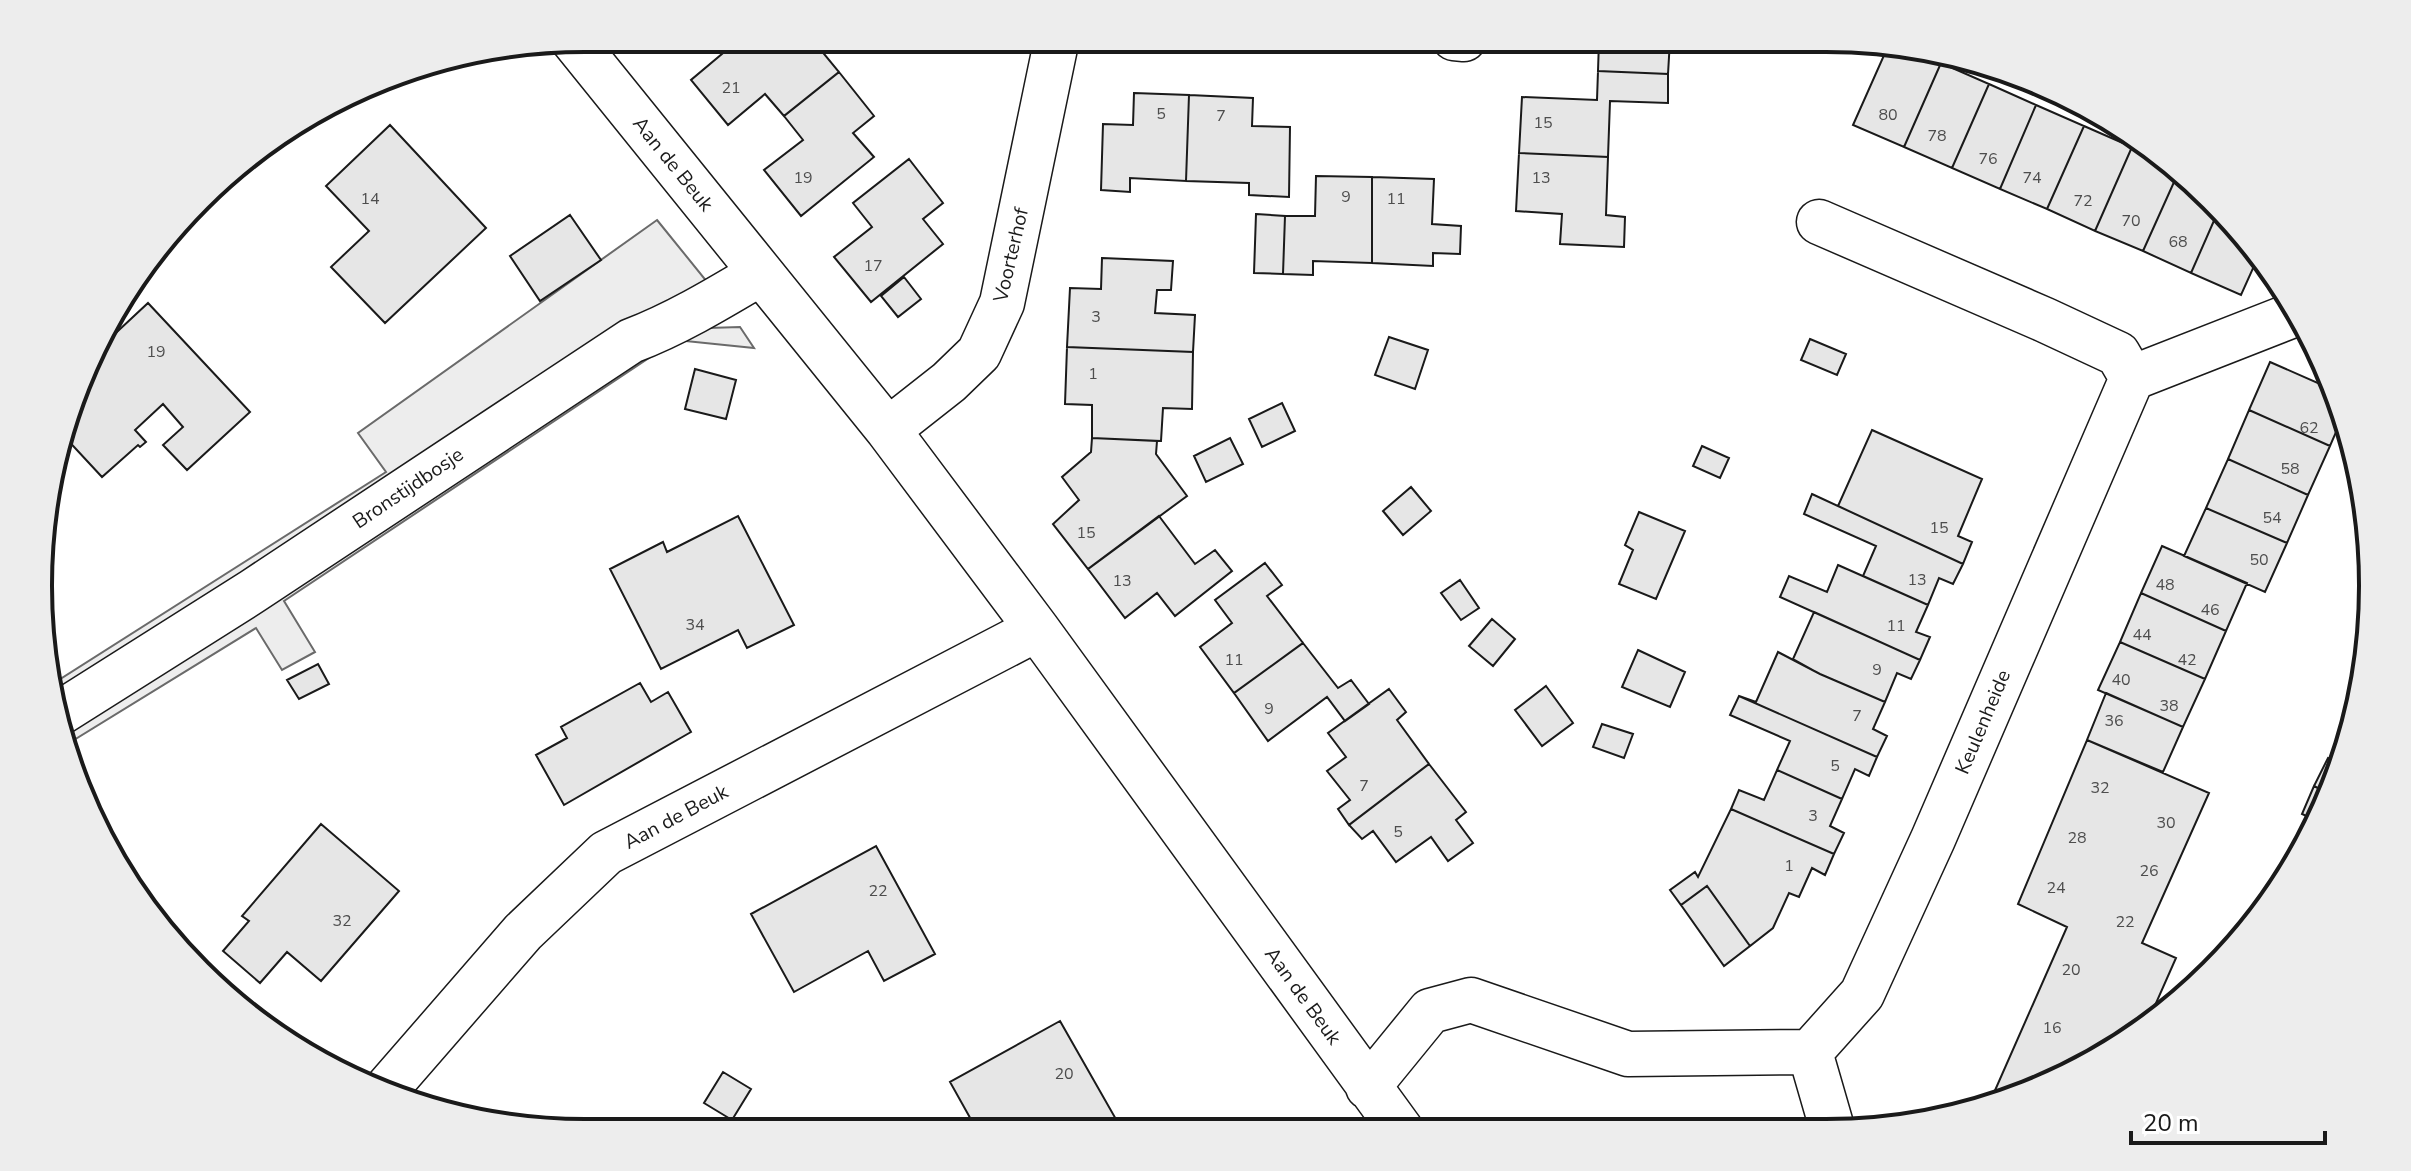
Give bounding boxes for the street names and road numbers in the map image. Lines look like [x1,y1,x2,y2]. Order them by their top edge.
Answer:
street label: Aan de Beuk [626,111,720,218]
street label: Voorterhof [987,205,1035,306]
street label: Bronstijdbosje [347,441,469,535]
street label: Keulenheide [1949,666,2017,778]
street label: Aan de Beuk [619,778,734,856]
street label: Aan de Beuk [1258,942,1348,1051]

